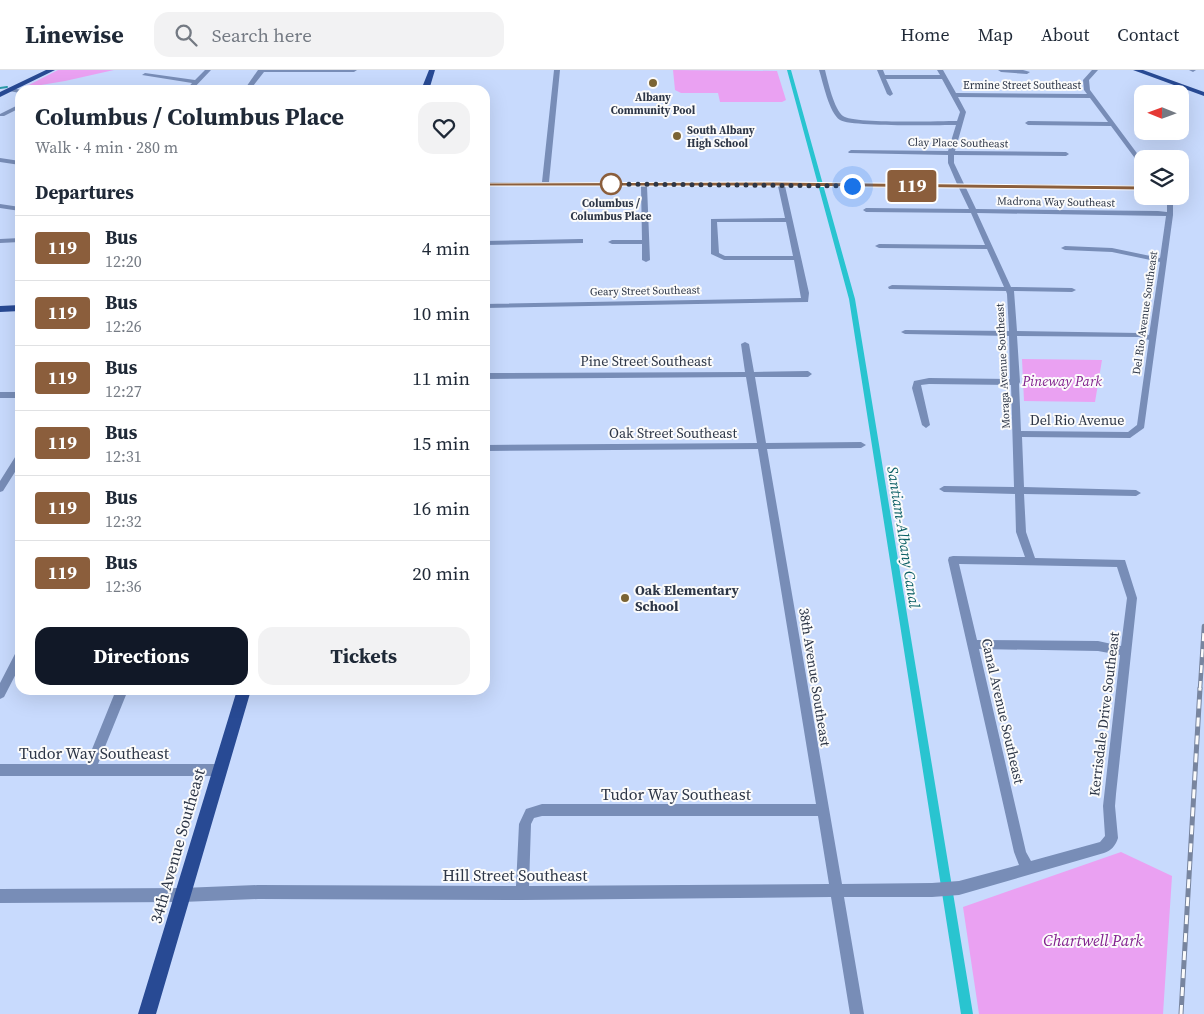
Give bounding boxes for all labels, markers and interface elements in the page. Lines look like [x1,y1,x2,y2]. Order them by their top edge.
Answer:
search box [154,12,504,57]
text: Linewise [25,18,124,51]
icon: search [172,21,200,49]
text: Search here [212,22,312,48]
text: Home [901,22,950,47]
text: Map [978,22,1013,47]
text: About [1041,22,1089,47]
text: Contact [1117,22,1179,47]
marker: Albany Community Pool [647,77,659,89]
street label: Ermine Street Southeast [963,78,1081,93]
north arrow [1134,85,1189,140]
map controls [1134,85,1189,205]
place label: Albany Community Pool [611,90,696,118]
text: Columbus / Columbus Place [35,100,344,133]
button: heart [418,102,470,154]
place label: South Albany High School [687,123,755,151]
marker: South Albany High School [671,130,683,142]
street label: Clay Place Southeast [908,135,1009,151]
text: Walk · 4 min · 280 m [35,136,178,158]
button: layers [1134,150,1189,205]
line badge: 119 [883,170,941,202]
marker: Columbus / Columbus Place [600,173,622,195]
text: 119 [897,173,927,198]
your location [840,174,865,199]
text: Departures [35,179,134,205]
street label: Madrona Way Southeast [997,193,1115,211]
place label: Columbus / Columbus Place [570,196,652,224]
text: Bus [105,224,137,250]
text: 119 [48,235,77,260]
text: 4 min [422,235,470,261]
text: 12:20 [105,250,142,272]
street label: Del Rio Avenue Southeast [1129,250,1161,376]
street label: Geary Street Southeast [590,283,701,299]
text: Bus [105,289,137,315]
text: 119 [48,300,77,325]
text: 10 min [412,300,470,326]
street label: Moraga Avenue Southeast [992,302,1014,429]
text: 12:26 [105,315,142,337]
street label: Pine Street Southeast [580,351,712,371]
text: Bus [105,354,137,380]
text: 119 [48,365,77,390]
text: 11 min [412,365,470,391]
park label: Pineway Park [1021,371,1102,391]
text: 12:27 [105,380,142,402]
street label: Del Rio Avenue [1030,410,1124,430]
text: Bus [105,419,137,445]
street label: Oak Street Southeast [609,423,737,443]
text: 119 [48,430,77,455]
text: 15 min [412,430,470,456]
text: 12:31 [105,445,142,467]
water label: Santiam-Albany Canal [882,465,926,610]
text: Bus [105,484,137,510]
text: 119 [48,495,77,520]
text: 16 min [412,495,470,521]
text: 12:32 [105,510,142,532]
text: Bus [105,549,137,575]
text: 119 [48,560,77,585]
text: 20 min [412,560,470,586]
text: 12:36 [105,575,142,597]
place label: Oak Elementary School [635,580,739,616]
marker: Oak Elementary School [619,592,631,604]
street label: 38th Avenue Southeast [794,606,836,748]
button: Directions [35,627,248,685]
button: Tickets [258,627,470,685]
street label: Kerrisdale Drive Southeast [1084,630,1124,797]
street label: Canal Avenue Southeast [977,636,1030,786]
street label: Tudor Way Southeast [19,742,170,764]
street label: 34th Avenue Southeast [144,765,210,926]
street label: Tudor Way Southeast [601,783,752,805]
street label: Hill Street Southeast [443,864,588,886]
park label: Chartwell Park [1043,929,1143,951]

